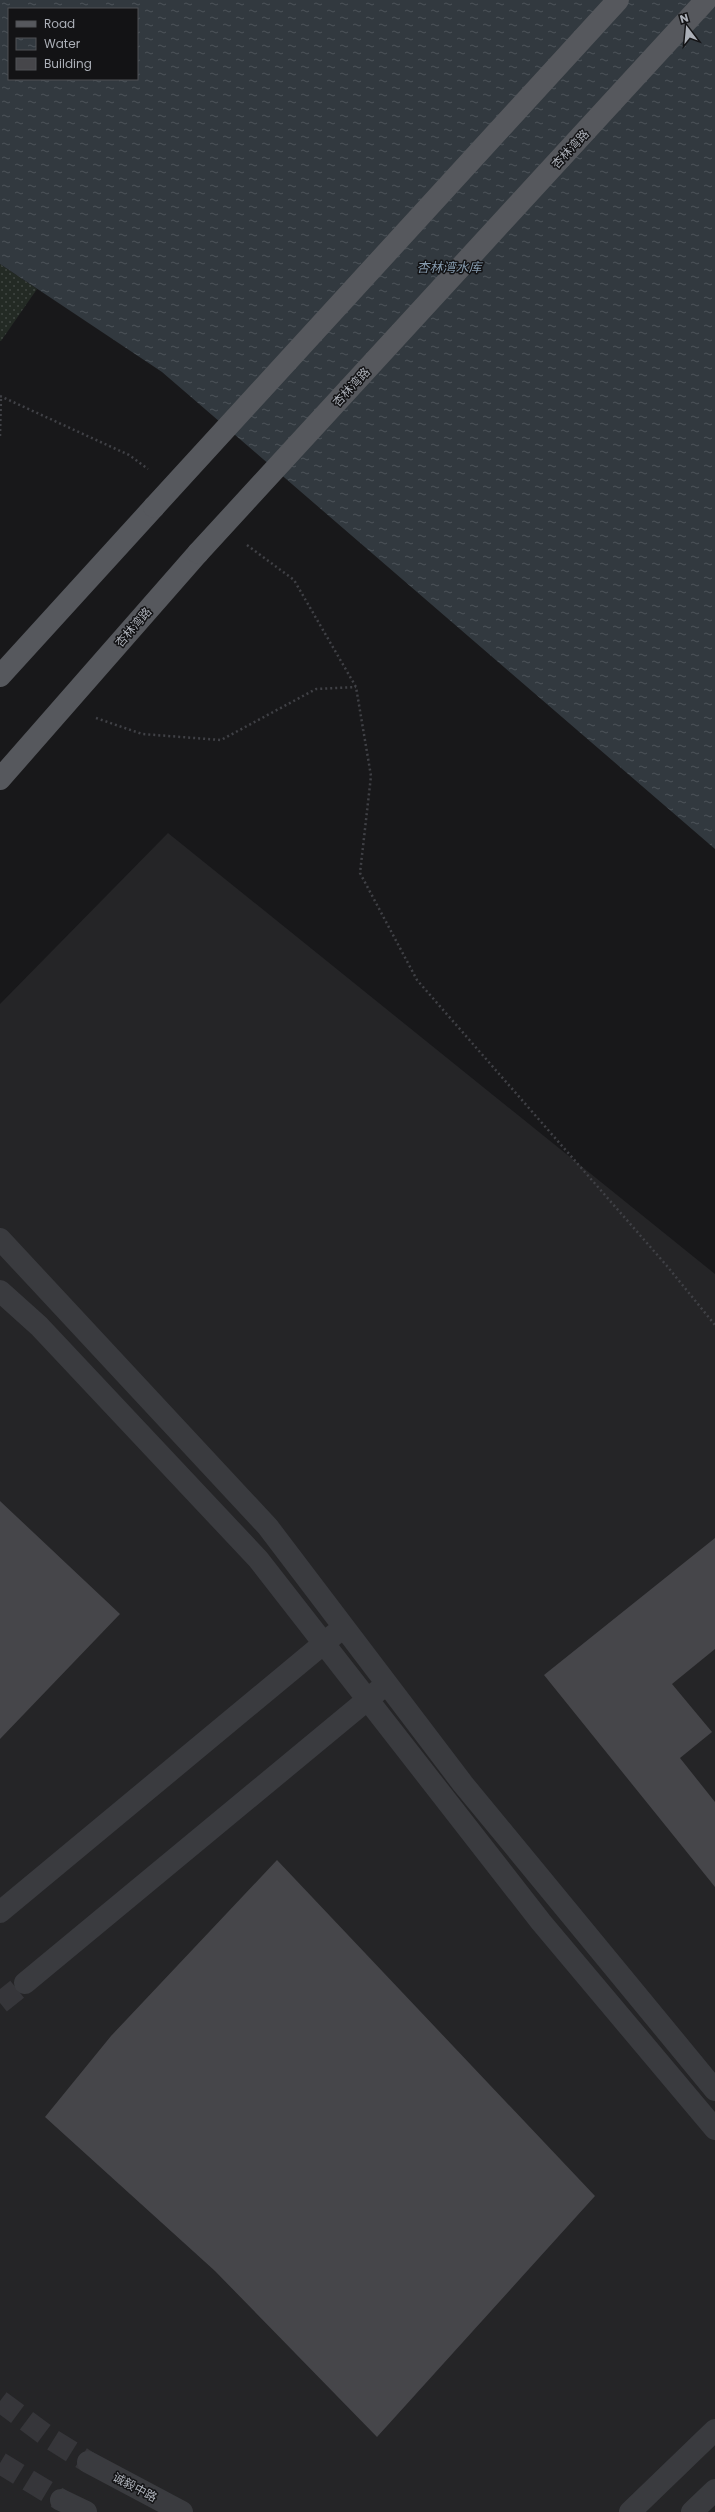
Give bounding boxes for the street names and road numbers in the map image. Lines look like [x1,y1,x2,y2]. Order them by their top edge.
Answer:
street label: 杏林湾路 [547,126,593,172]
street label: 杏林湾路 [328,364,374,410]
street label: 杏林湾路 [111,603,155,651]
street label: 诚毅中路 [110,2468,160,2506]

